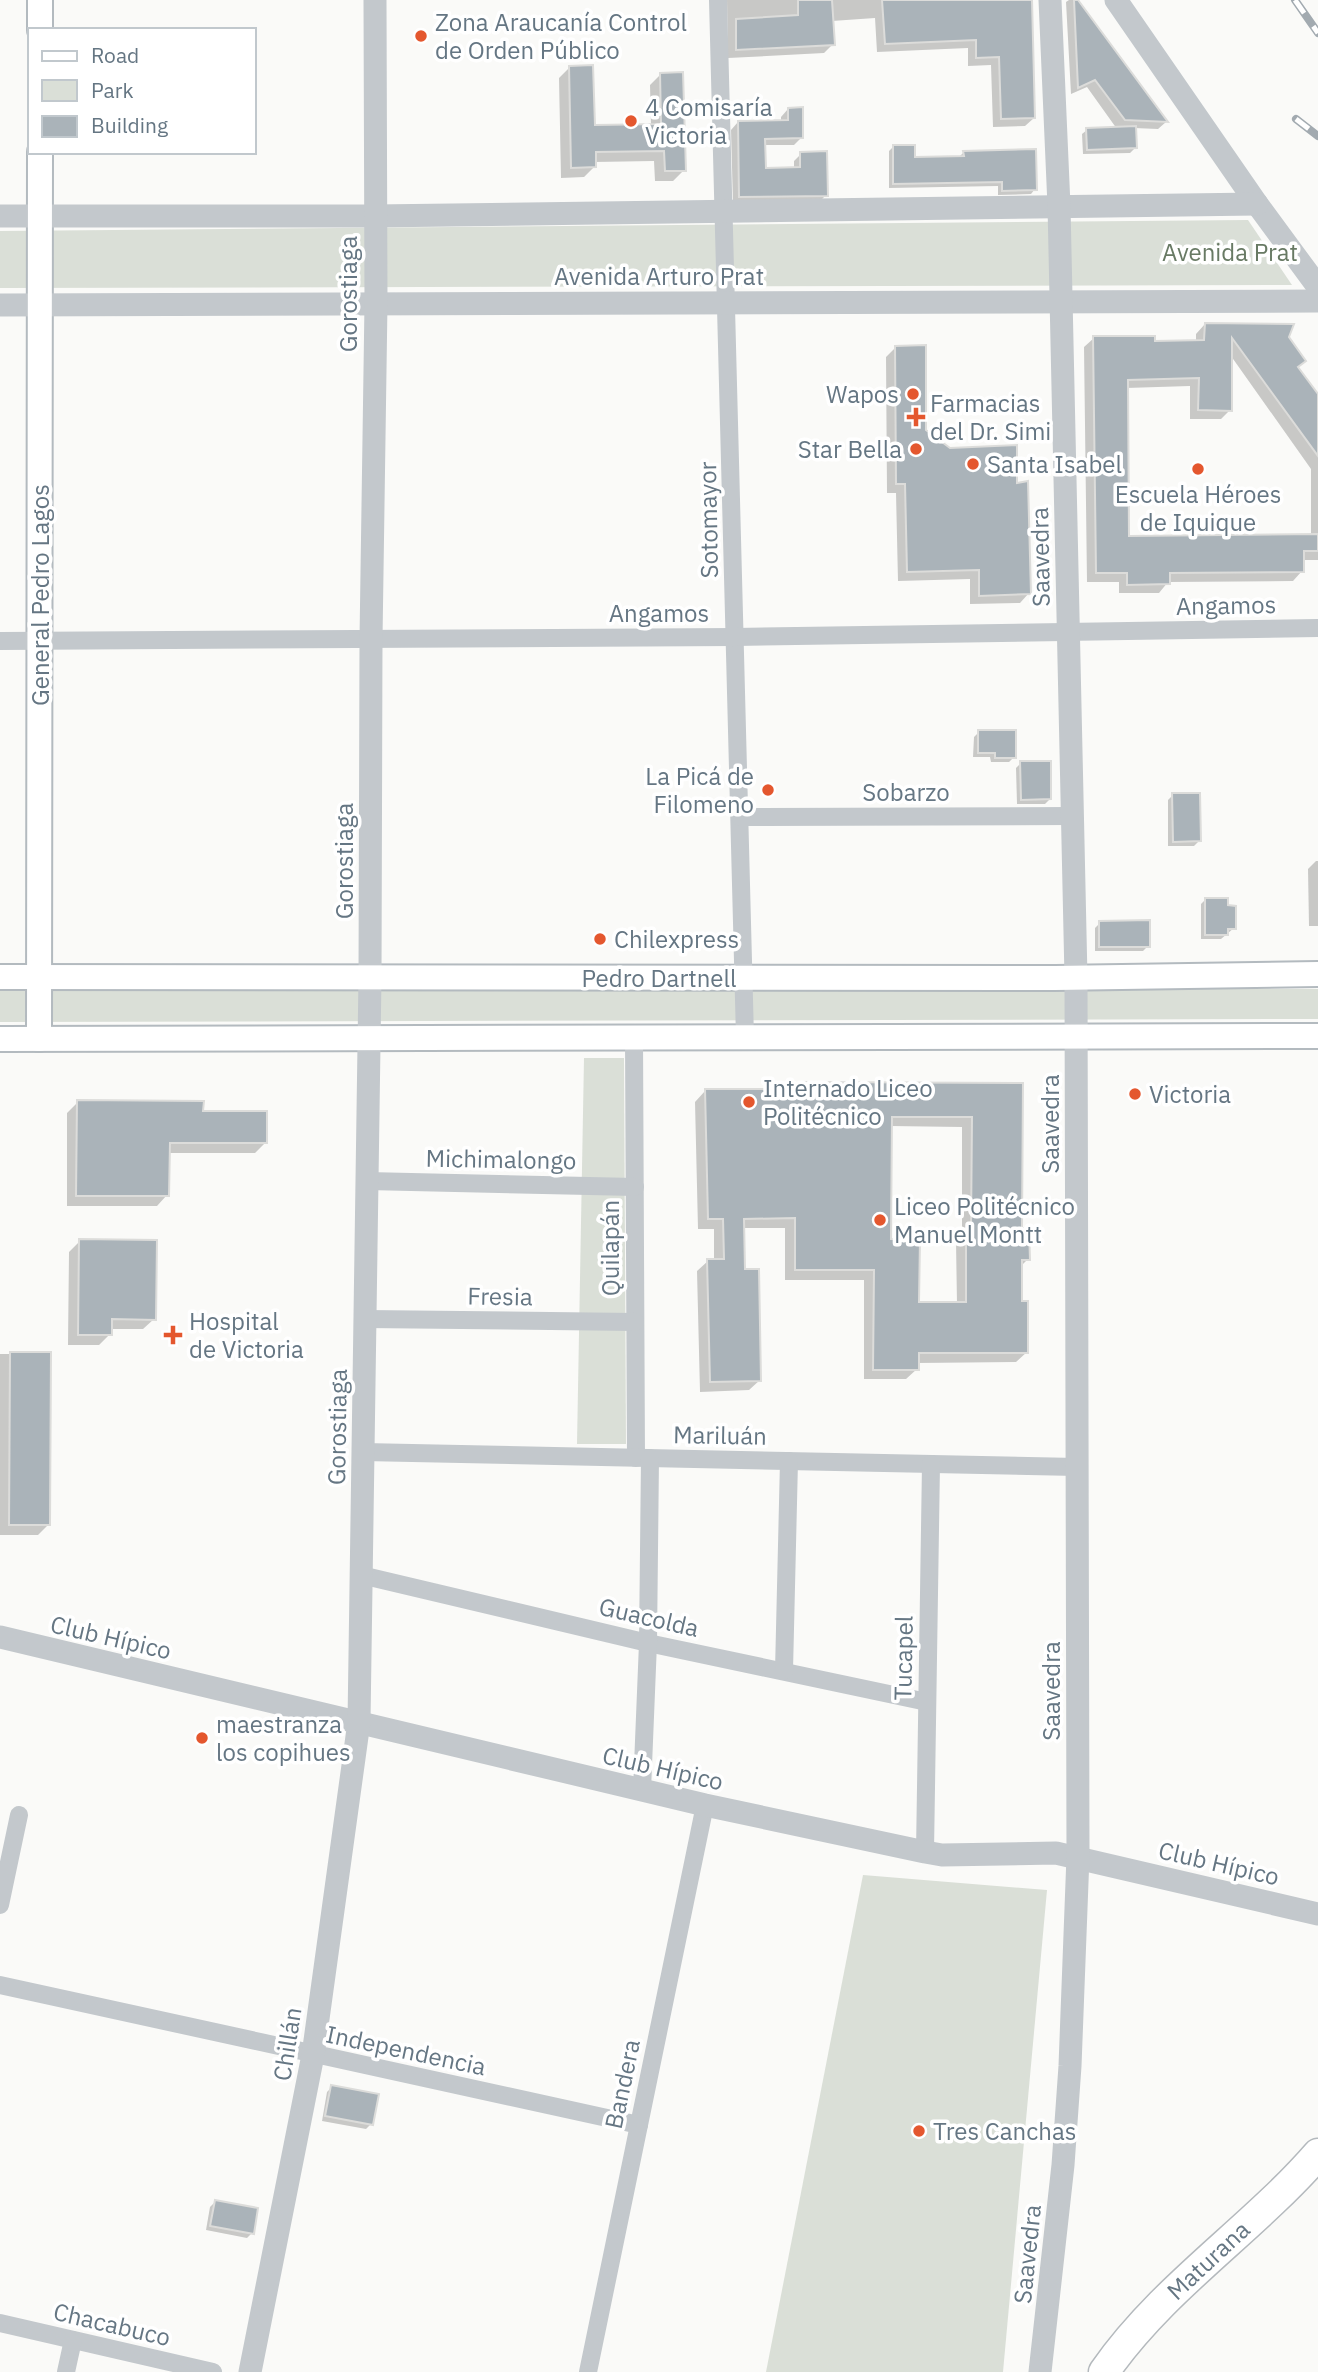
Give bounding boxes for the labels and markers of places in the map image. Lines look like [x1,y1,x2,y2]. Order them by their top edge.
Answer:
place label: Zona Araucanía Control de Orden Público [435,6,687,66]
marker: Zona Araucanía Control de Orden Público [413,28,429,44]
place label: 4 Comisaría Victoria [645,91,773,151]
marker: 4 Comisaría Victoria [623,113,639,129]
place label: Wapos [826,378,899,410]
marker: Wapos [905,386,921,402]
place label: Farmacias del Dr. Simi [930,387,1051,447]
marker: Farmacias del Dr. Simi [908,409,924,425]
place label: Star Bella [798,433,902,465]
marker: Star Bella [908,441,924,457]
place label: Santa Isabel [987,448,1122,480]
marker: Santa Isabel [965,456,981,472]
marker: Escuela Héroes de Iquique [1190,461,1206,477]
place label: Escuela Héroes de Iquique [1115,478,1281,538]
place label: La Picá de Filomeno [645,760,754,820]
marker: La Picá de Filomeno [760,782,776,798]
place label: Chilexpress [614,923,739,955]
marker: Chilexpress [592,931,608,947]
place label: Internado Liceo Politécnico [763,1072,933,1132]
place label: Victoria [1149,1078,1231,1110]
marker: Victoria [1127,1086,1143,1102]
marker: Internado Liceo Politécnico [741,1094,757,1110]
place label: Liceo Politécnico Manuel Montt [894,1190,1075,1250]
marker: Liceo Politécnico Manuel Montt [872,1212,888,1228]
place label: Hospital de Victoria [189,1305,304,1365]
marker: Hospital de Victoria [163,1325,183,1345]
place label: maestranza los copihues [216,1708,351,1768]
marker: maestranza los copihues [194,1730,210,1746]
place label: Tres Canchas [933,2115,1076,2147]
marker: Tres Canchas [911,2123,927,2139]

